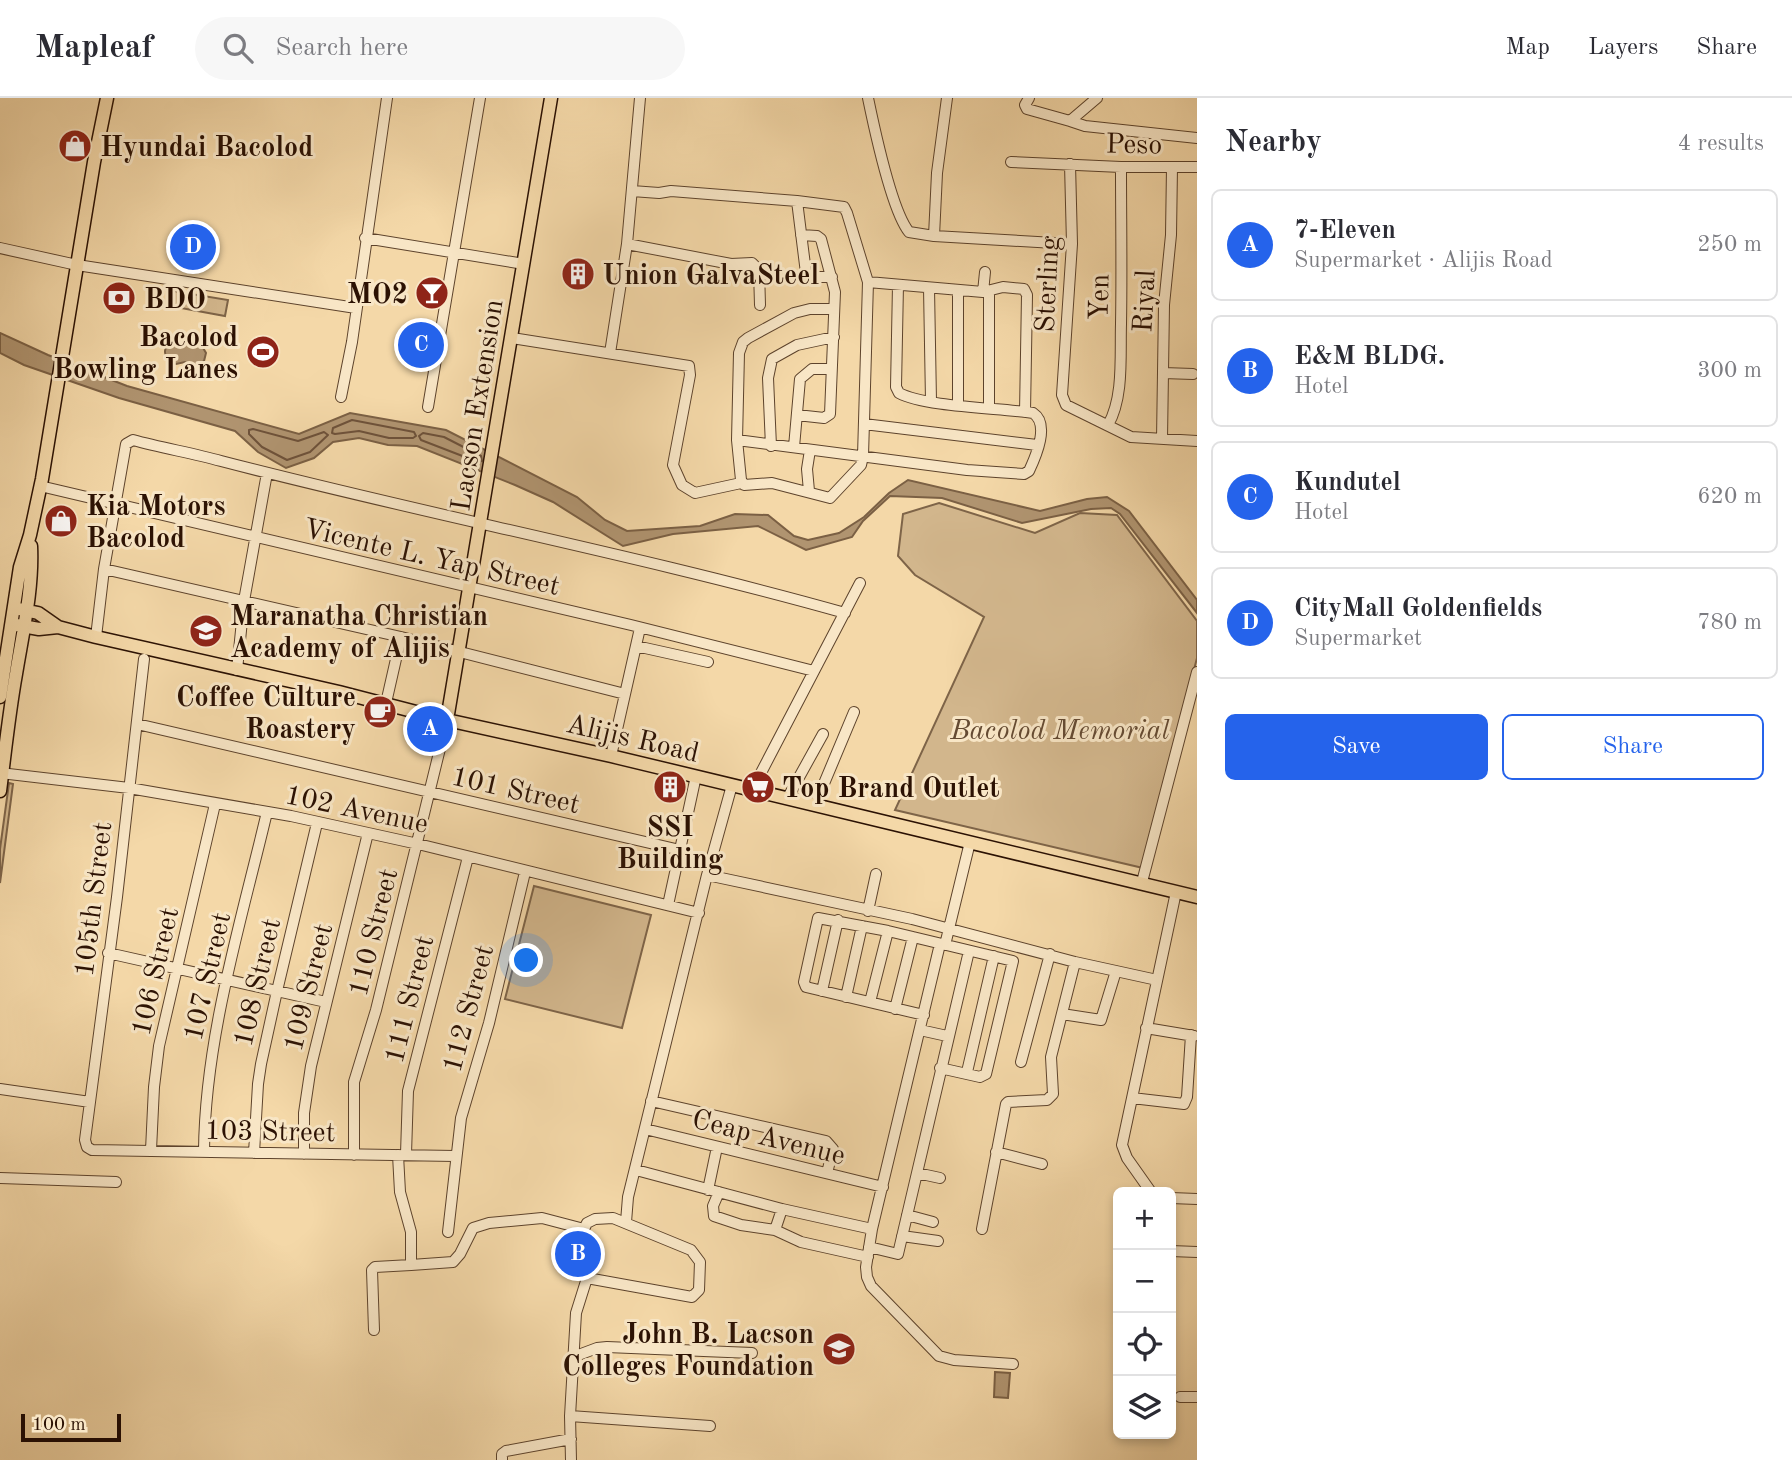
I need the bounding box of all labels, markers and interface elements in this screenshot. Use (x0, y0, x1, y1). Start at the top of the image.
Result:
search box (195, 17, 685, 80)
icon: search (219, 29, 257, 67)
text: Mapleaf (35, 32, 153, 65)
text: Search here (275, 35, 408, 61)
text: Map (1506, 36, 1550, 60)
text: Layers (1588, 36, 1658, 60)
text: Share (1696, 36, 1757, 60)
shop icon: Hyundai Bacolod (56, 127, 94, 165)
text: Nearby (1225, 128, 1322, 158)
street label: Peso (1105, 132, 1162, 160)
text: 4 results (1678, 132, 1764, 155)
place label: Hyundai Bacolod (100, 135, 313, 163)
text: 7-Eleven (1294, 218, 1396, 244)
pin: D (170, 221, 216, 273)
text: A (1241, 233, 1259, 256)
text: 250 m (1697, 233, 1762, 256)
street label: Sterling (1032, 235, 1066, 333)
text: Supermarket · Alijis Road (1294, 249, 1553, 272)
building icon: Union GalvaSteel (559, 255, 597, 293)
place label: Union GalvaSteel (602, 263, 819, 291)
street label: Riyal (1130, 269, 1162, 333)
bar icon: MO2 (413, 274, 451, 312)
street label: Yen (1087, 274, 1115, 320)
bank icon: BDO (100, 279, 138, 317)
place label: MO2 (347, 282, 408, 310)
place label: BDO (144, 287, 206, 315)
street label: Lacson Extension (448, 297, 510, 513)
pin: C (398, 319, 444, 371)
place label: Bacolod Bowling Lanes (53, 325, 238, 385)
sports icon: Bacolod Bowling Lanes (244, 333, 282, 371)
text: E&M BLDG. (1294, 344, 1445, 370)
text: B (1242, 359, 1258, 382)
text: 300 m (1697, 359, 1762, 382)
text: Hotel (1294, 375, 1348, 398)
text: Kundutel (1294, 470, 1401, 496)
text: C (1242, 485, 1258, 508)
text: 620 m (1697, 485, 1762, 508)
place label: Kia Motors Bacolod (86, 494, 225, 554)
text: Hotel (1294, 501, 1348, 524)
shop icon: Kia Motors Bacolod (42, 502, 80, 540)
street label: Vicente L. Yap Street (300, 516, 562, 602)
text: CityMall Goldenfields (1294, 596, 1542, 622)
place label: Maranatha Christian Academy of Alijis (230, 604, 488, 664)
text: D (1241, 611, 1259, 634)
text: 780 m (1697, 611, 1762, 634)
school or university icon: Maranatha Christian Academy of Alijis (187, 612, 225, 650)
text: Supermarket (1294, 627, 1422, 650)
place label: Coffee Culture Roastery (176, 685, 356, 745)
cafe icon: Coffee Culture Roastery (361, 693, 399, 731)
pin: A (407, 703, 453, 755)
street label: Alijis Road (563, 711, 701, 769)
button: Save (1225, 714, 1488, 780)
button: Share (1502, 714, 1764, 780)
park label: Bacolod Memorial (949, 718, 1170, 746)
street label: 101 Street (448, 764, 582, 820)
building icon: SSI Building (651, 768, 689, 806)
supermarket icon: Top Brand Outlet (739, 768, 777, 806)
place label: Top Brand Outlet (782, 776, 1000, 804)
street label: 102 Avenue (282, 782, 430, 840)
place label: SSI Building (617, 815, 724, 875)
street label: 105th Street (72, 820, 118, 978)
street label: 110 Street (346, 866, 404, 1000)
street label: 106 Street (129, 905, 185, 1039)
street label: 107 Street (181, 910, 237, 1044)
street label: 108 Street (231, 916, 287, 1050)
street label: 109 Street (281, 921, 339, 1055)
street label: 111 Street (382, 933, 440, 1067)
street label: 112 Street (439, 942, 500, 1076)
your location (509, 943, 543, 977)
street label: Ceap Avenue (689, 1106, 848, 1171)
street label: 103 Street (204, 1118, 336, 1148)
map controls (1113, 1187, 1176, 1439)
button: + (1113, 1187, 1176, 1250)
pin: B (555, 1228, 601, 1280)
button: − (1113, 1250, 1176, 1313)
button: locate (1113, 1313, 1176, 1376)
place label: John B. Lacson Colleges Foundation (562, 1322, 814, 1382)
school or university icon: John B. Lacson Colleges Foundation (820, 1330, 858, 1368)
button: layers (1113, 1376, 1176, 1439)
scale bar (21, 1411, 121, 1443)
text: 100 m (32, 1416, 85, 1435)

